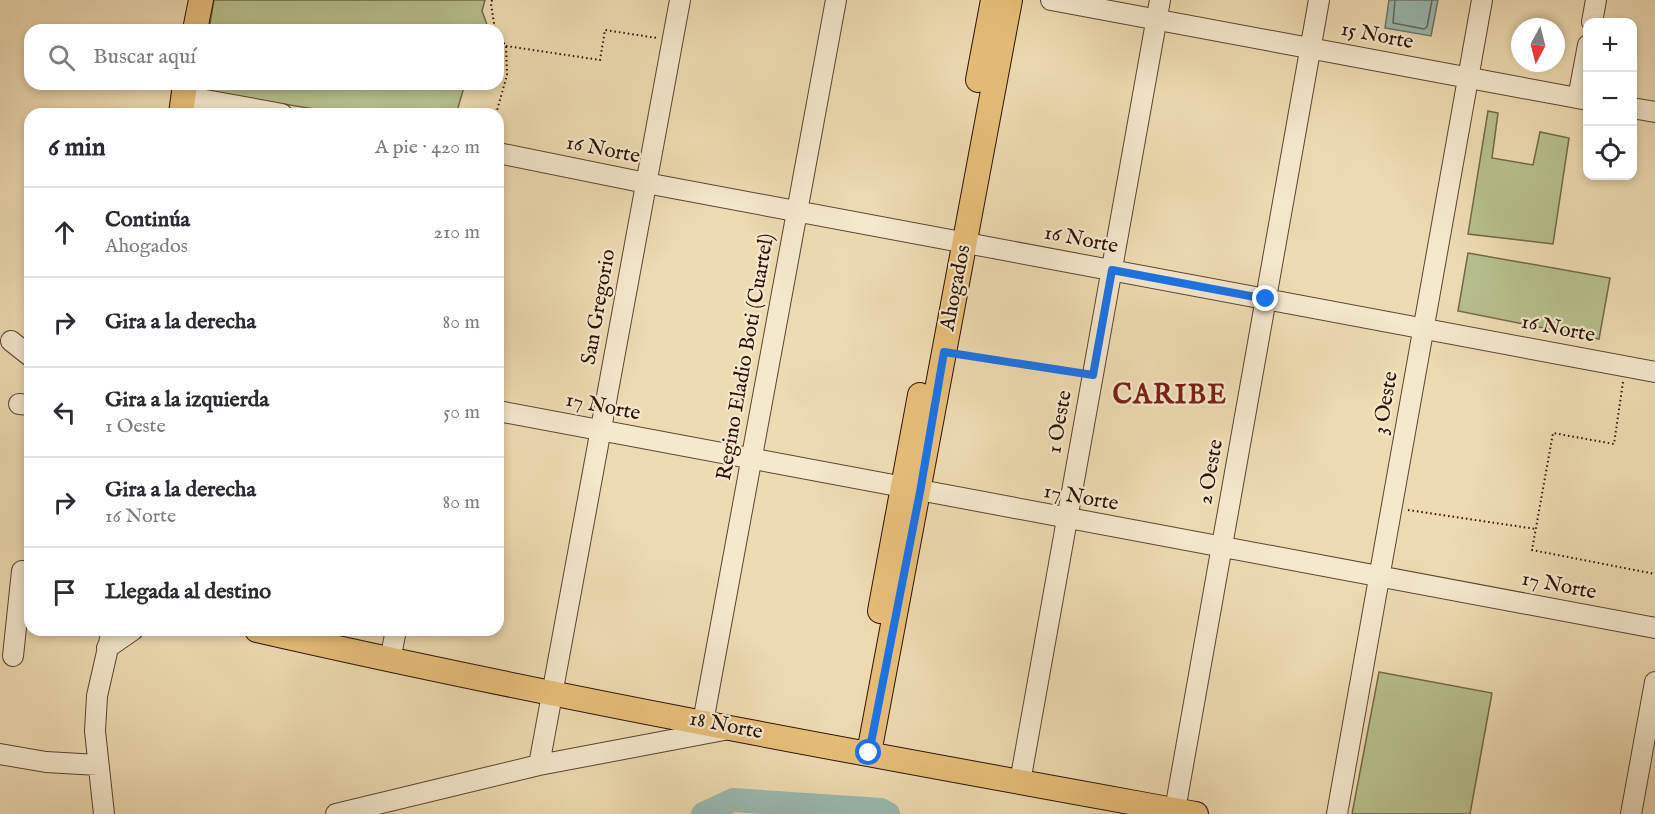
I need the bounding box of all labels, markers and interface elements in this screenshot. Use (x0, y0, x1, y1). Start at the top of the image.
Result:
street label: 15 Norte (1338, 16, 1416, 56)
north arrow (1511, 18, 1565, 72)
map controls (1583, 18, 1637, 180)
button: + (1583, 18, 1637, 72)
search box (24, 24, 504, 90)
icon: search (45, 41, 78, 74)
text: Buscar aquí (93, 43, 196, 71)
button: − (1583, 72, 1637, 126)
button: locate (1583, 126, 1637, 180)
street label: 16 Norte (564, 130, 643, 170)
text: 6 min (48, 131, 106, 164)
text: A pie · 420 m (375, 135, 480, 160)
text: Continúa (105, 206, 190, 234)
icon: ahead (48, 216, 81, 249)
text: 210 m (434, 220, 480, 245)
street label: 16 Norte (1042, 220, 1121, 260)
street label: Regino Eladio Boti (Cuartel) (711, 231, 781, 483)
text: Ahogados (105, 234, 188, 259)
street label: Ahogados (934, 243, 978, 334)
street label: San Gregorio (576, 247, 622, 367)
route end (1252, 285, 1278, 311)
icon: right (48, 306, 81, 339)
text: Gira a la derecha (105, 308, 256, 336)
street label: 16 Norte (1519, 309, 1598, 349)
text: 80 m (443, 310, 480, 335)
street label: 3 Oeste (1367, 369, 1405, 437)
district label: CARIBE (1112, 379, 1228, 413)
text: Gira a la izquierda (105, 386, 269, 414)
street label: 17 Norte (563, 387, 643, 428)
street label: 1 Oeste (1041, 388, 1079, 456)
icon: left (48, 396, 81, 429)
text: 50 m (443, 400, 480, 425)
text: 1 Oeste (105, 414, 166, 439)
street label: 2 Oeste (1192, 437, 1230, 507)
text: Gira a la derecha (105, 476, 256, 504)
street label: 17 Norte (1041, 478, 1121, 518)
icon: right (48, 486, 81, 519)
text: 80 m (443, 490, 480, 515)
text: 16 Norte (105, 504, 176, 529)
street label: 17 Norte (1519, 566, 1599, 607)
icon: arrive (48, 576, 81, 609)
text: Llegada al destino (105, 578, 271, 606)
street label: 18 Norte (687, 706, 765, 746)
route start (855, 739, 881, 765)

